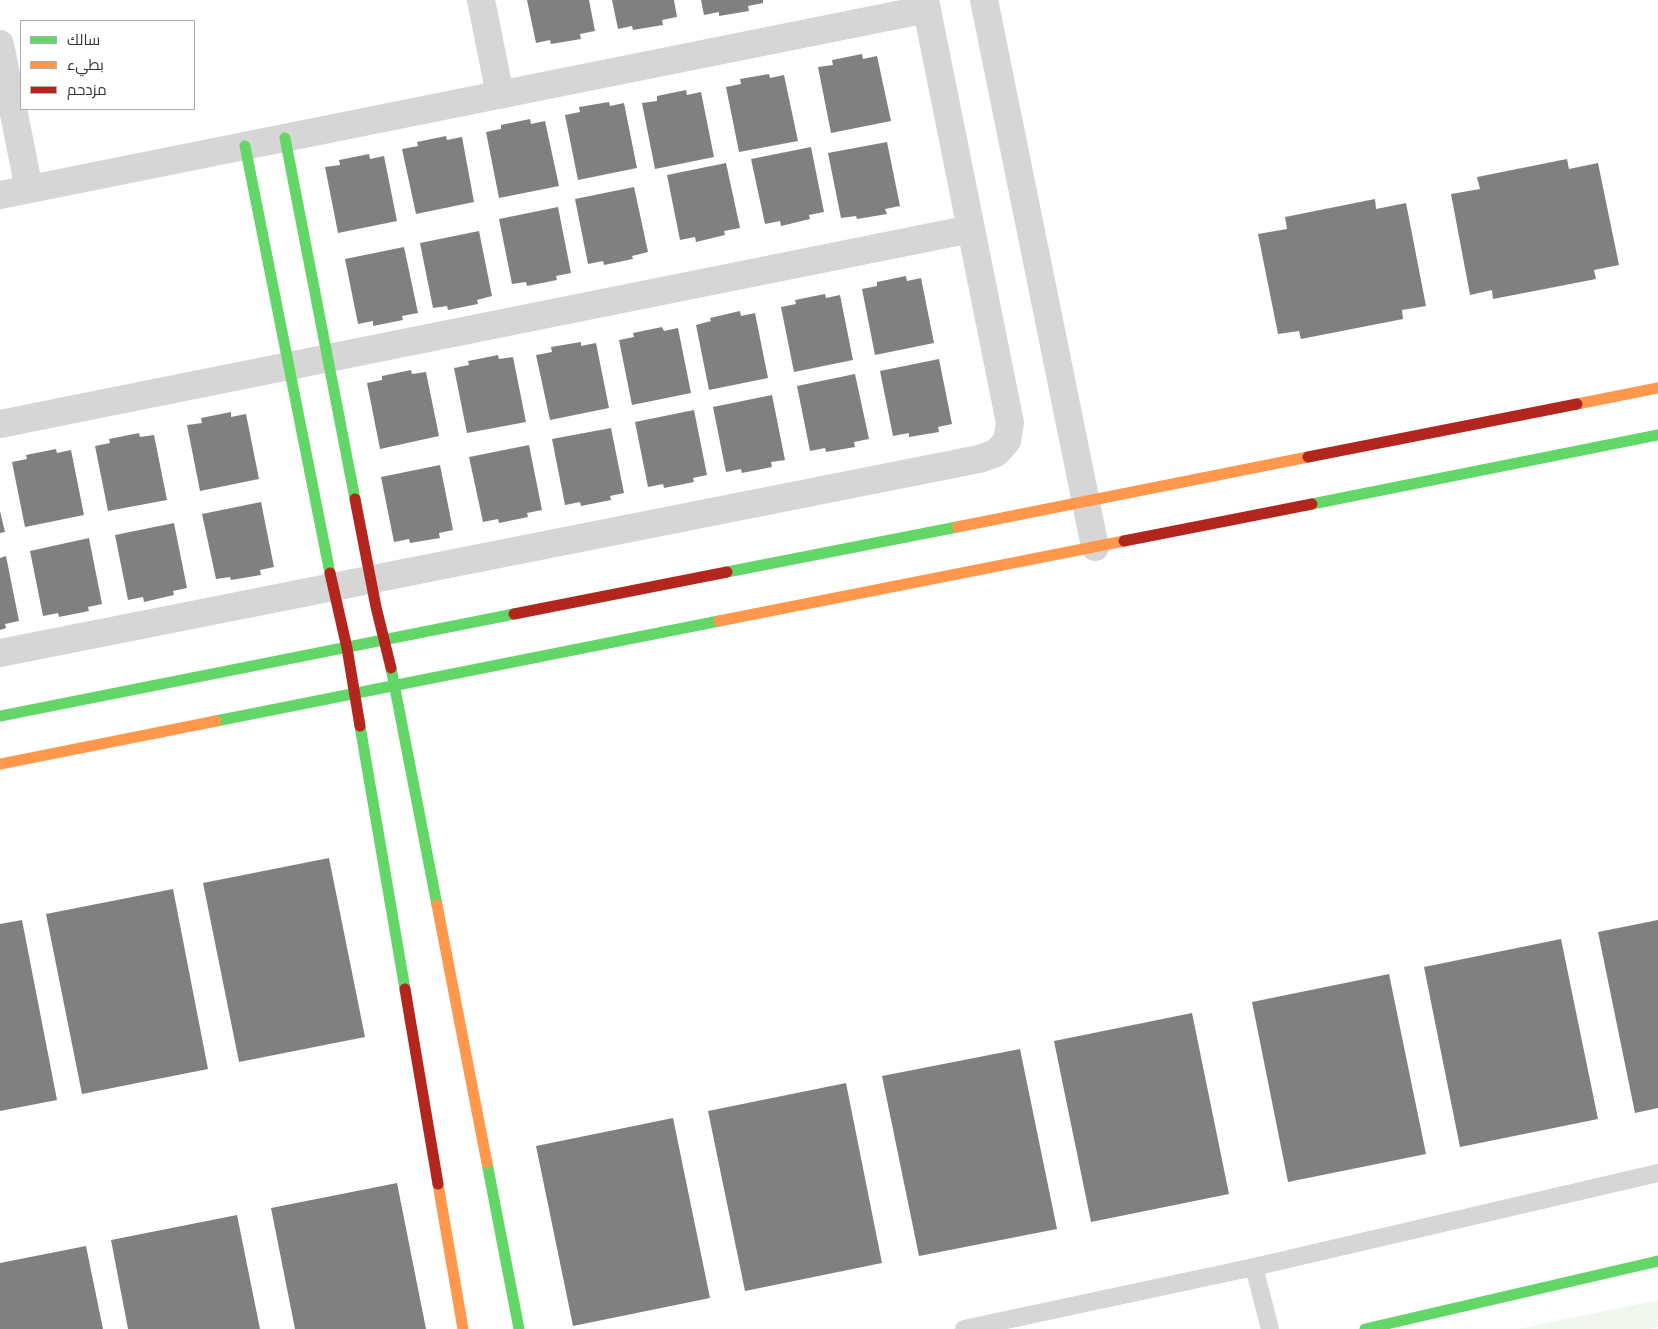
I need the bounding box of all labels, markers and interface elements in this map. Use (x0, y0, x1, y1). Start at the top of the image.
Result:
legend (20, 20, 195, 110)
text: سالك (67, 31, 100, 49)
text: بطيء (67, 56, 104, 74)
text: مزدحم (67, 81, 107, 99)

